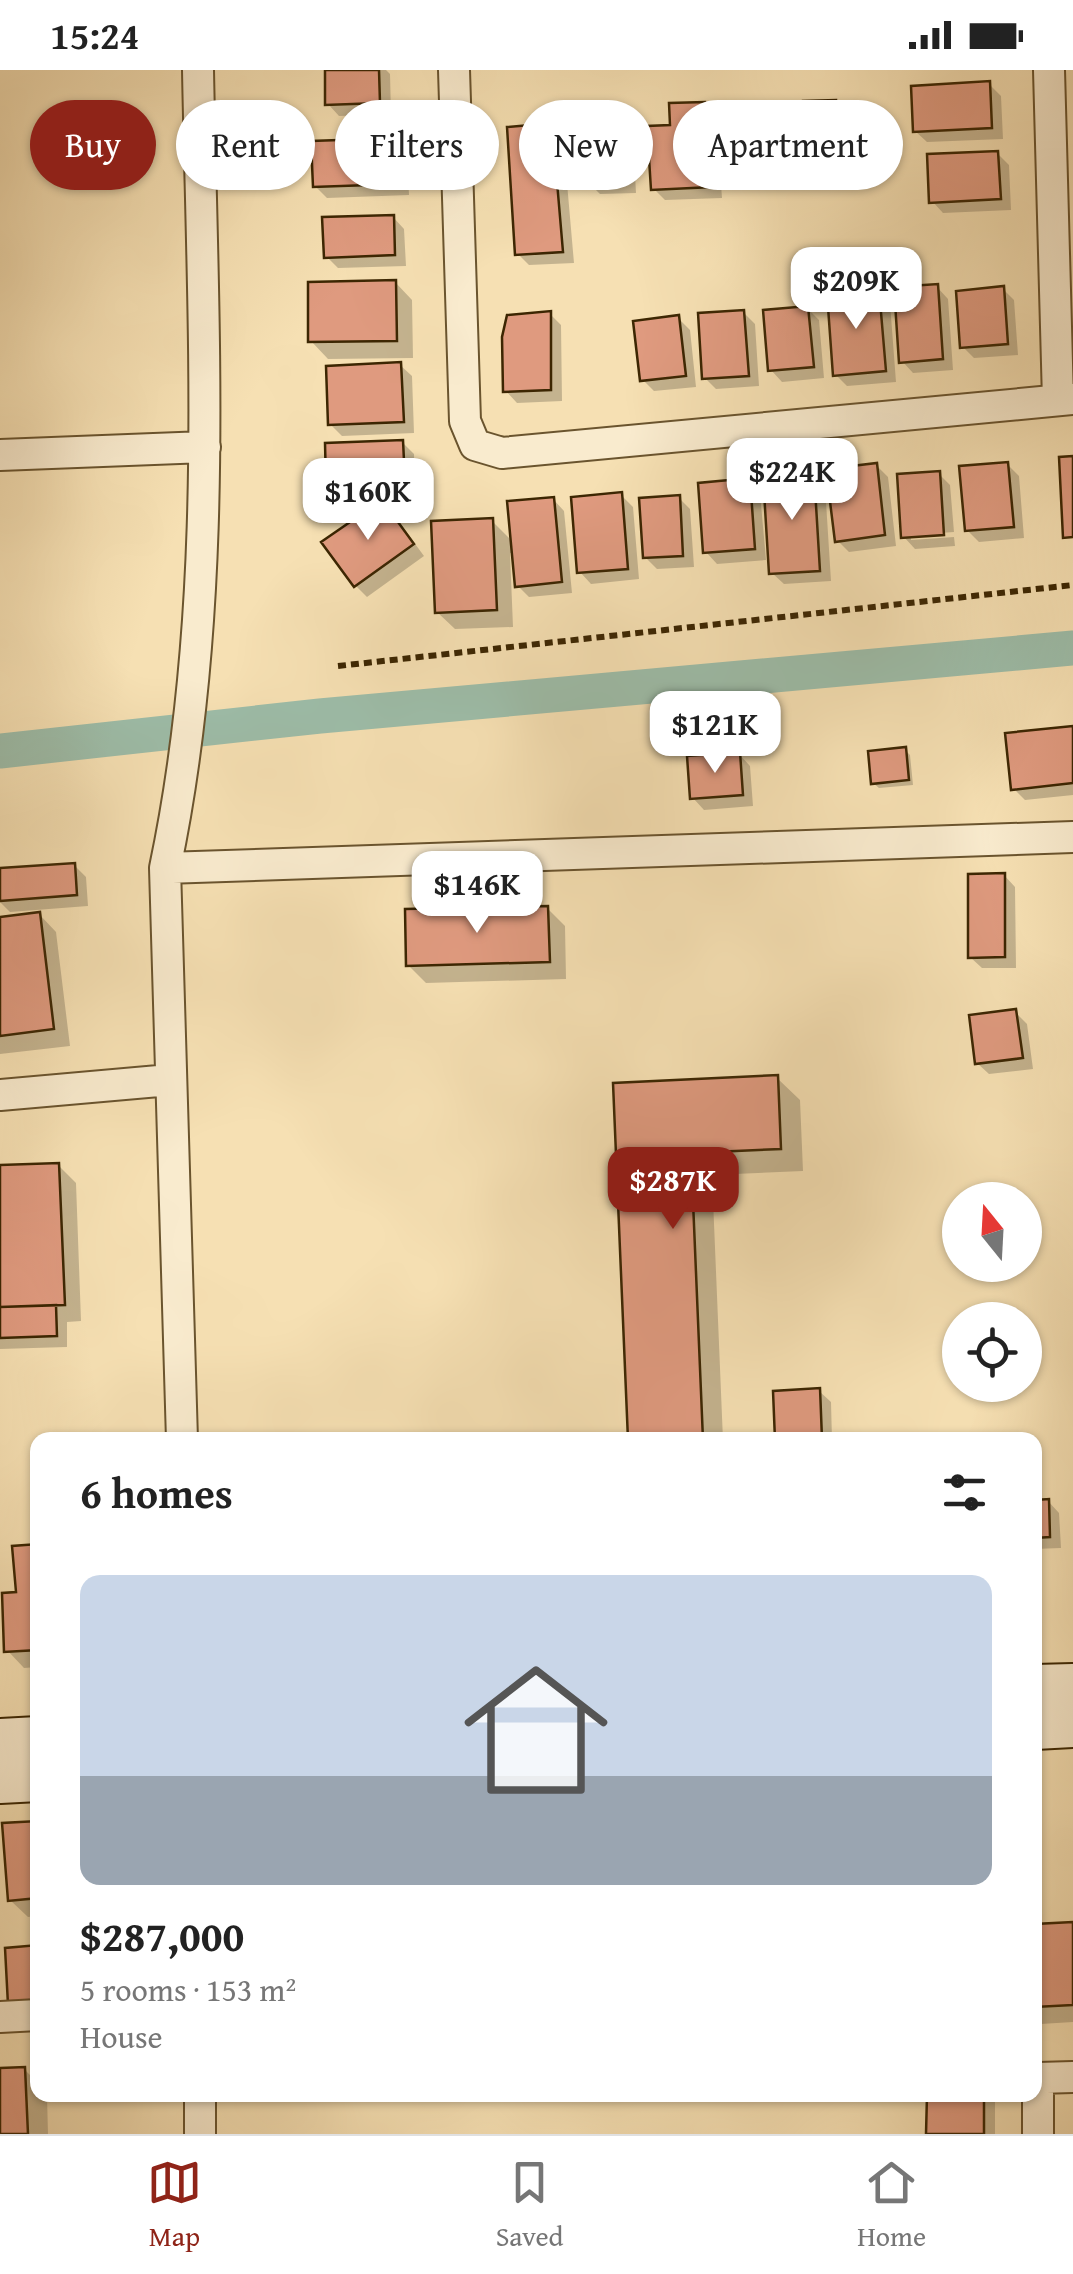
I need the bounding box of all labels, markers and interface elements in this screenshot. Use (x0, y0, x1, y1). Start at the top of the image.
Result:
text: 15:24 (50, 7, 140, 63)
chip: Buy (30, 100, 156, 190)
chip: Rent (176, 100, 315, 190)
chip: Filters (335, 100, 499, 190)
chip: New (519, 100, 653, 190)
chip: Apartment (673, 100, 903, 190)
pin: $209K (786, 247, 926, 332)
text: $209K (813, 256, 899, 303)
pin: $224K (722, 438, 862, 523)
text: $224K (749, 447, 835, 494)
pin: $160K (298, 458, 438, 543)
text: $160K (325, 467, 411, 514)
pin: $121K (645, 691, 785, 776)
text: $121K (672, 700, 758, 747)
pin: $146K (407, 851, 547, 936)
text: $146K (434, 860, 520, 907)
pin: $287K (603, 1147, 743, 1232)
text: $287K (630, 1156, 716, 1203)
north arrow (942, 1182, 1042, 1282)
map controls (942, 1182, 1042, 1402)
button: locate (942, 1302, 1042, 1402)
text: 6 homes (80, 1462, 233, 1523)
icon: filters (937, 1465, 992, 1520)
icon: home (446, 1640, 626, 1820)
text: $287,000 (80, 1905, 244, 1966)
text: 5 rooms · 153 m² (80, 1966, 296, 2013)
text: House (80, 2013, 163, 2060)
tab: Map (147, 2155, 202, 2256)
tab: Saved (496, 2155, 563, 2256)
tab: Home (857, 2155, 926, 2256)

